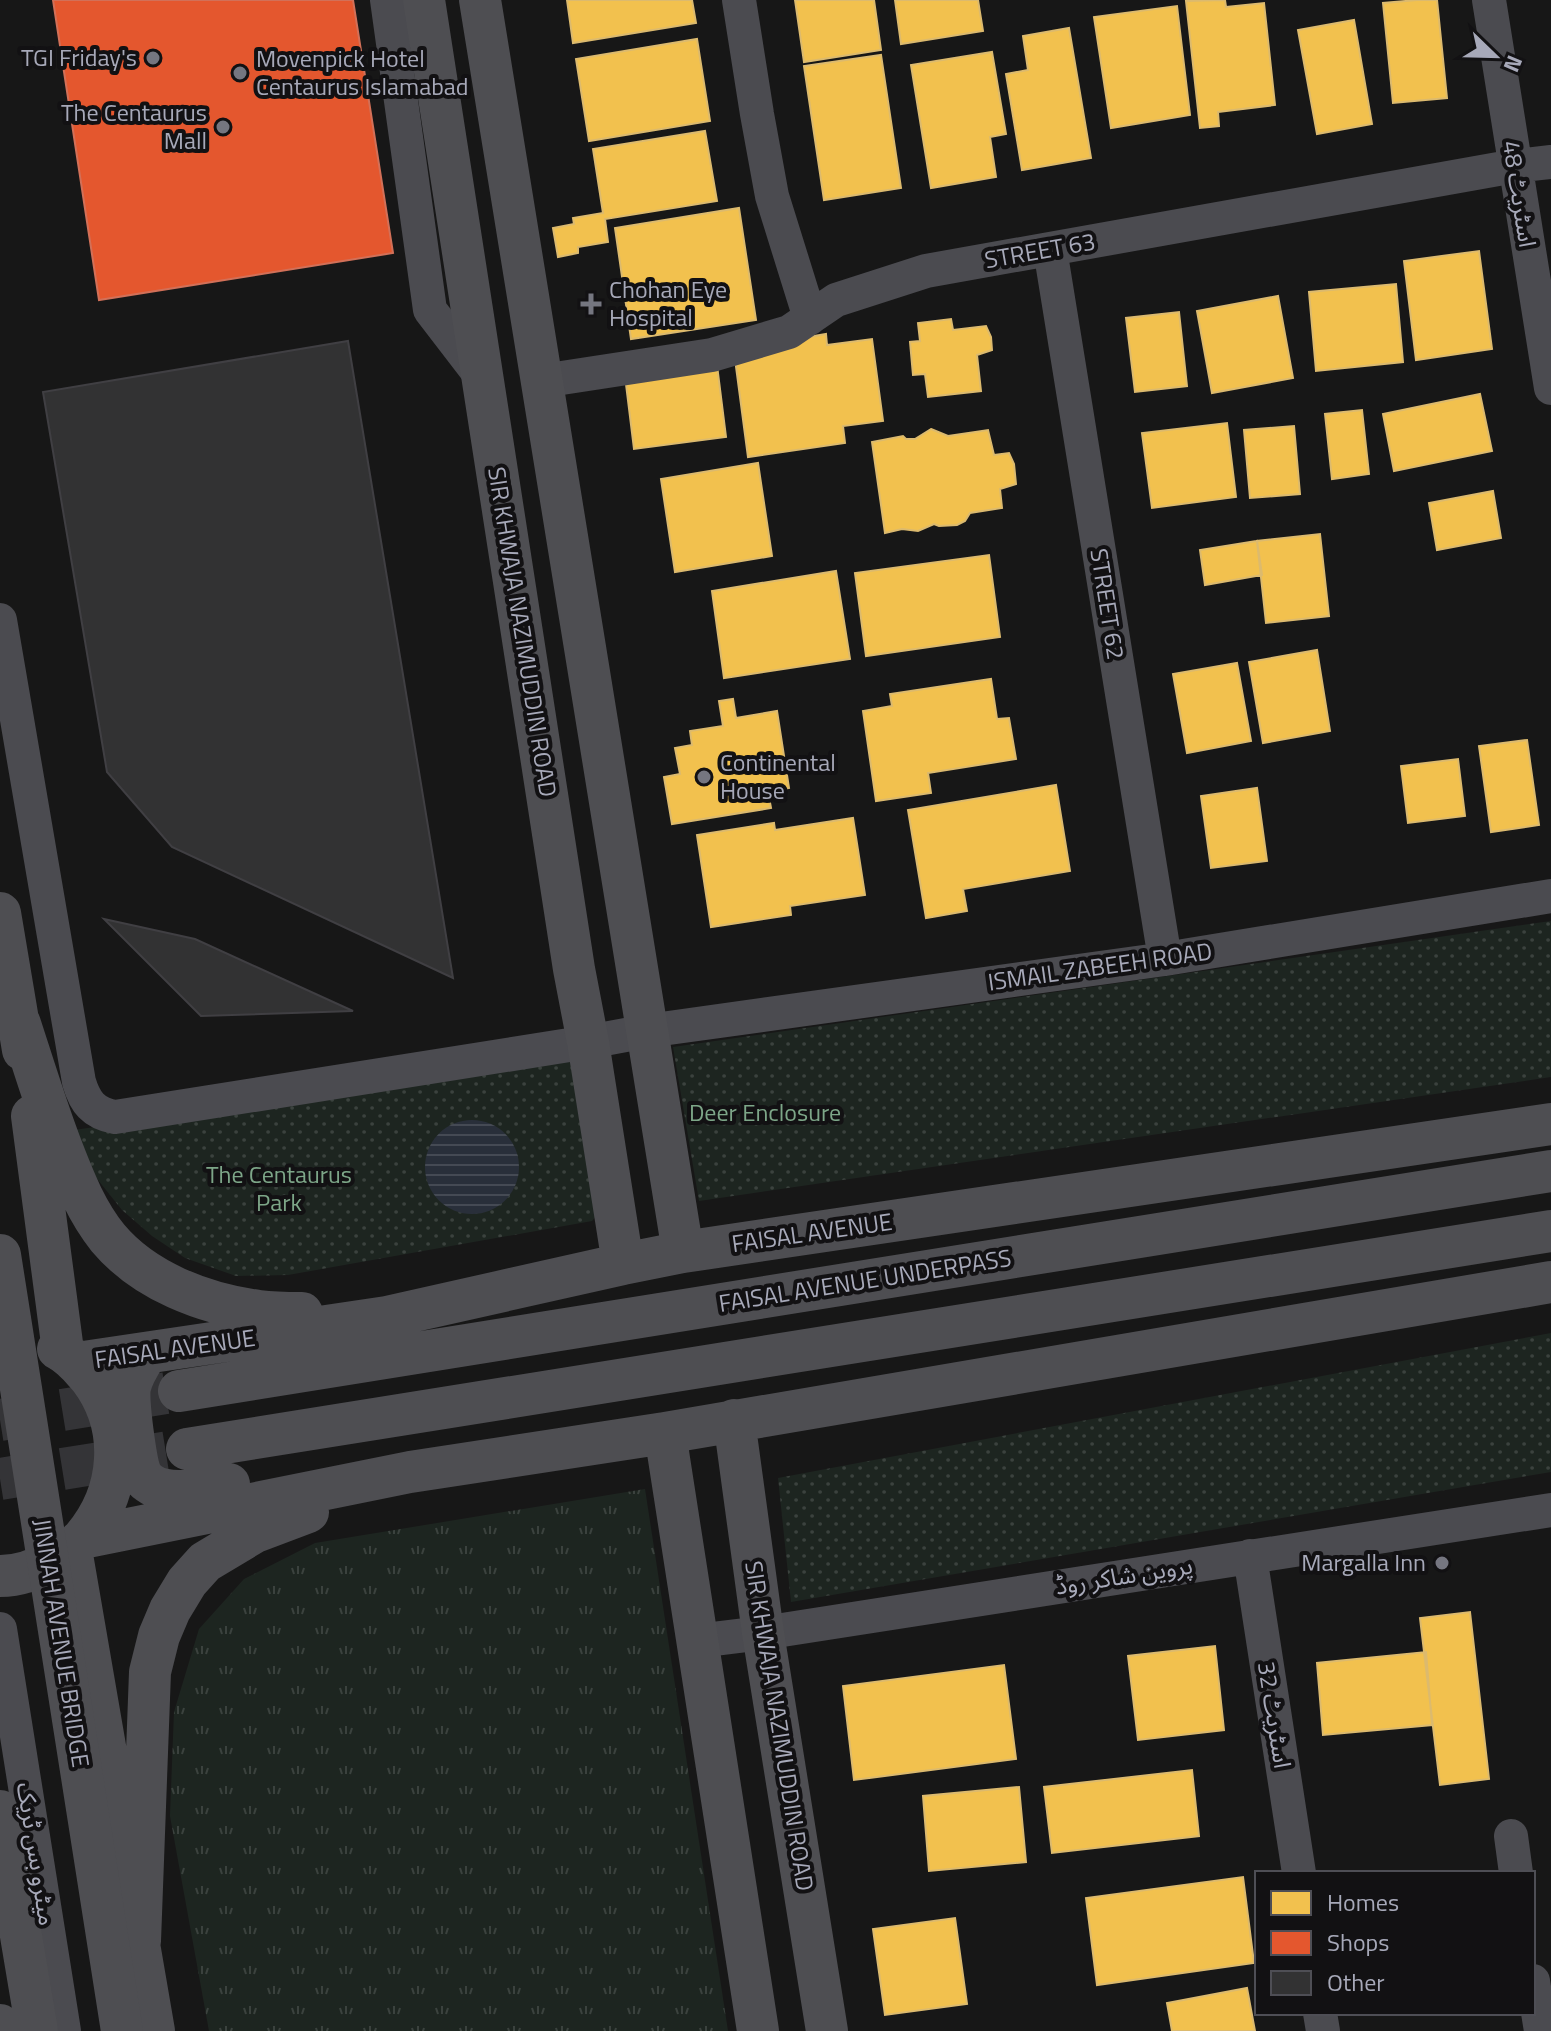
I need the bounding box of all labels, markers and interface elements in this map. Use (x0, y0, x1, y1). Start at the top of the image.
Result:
north arrow (1455, 16, 1535, 96)
place label: TGI Friday's (21, 39, 137, 75)
place label: Movenpick Hotel Centaurus Islamabad (256, 40, 469, 104)
marker: TGI Friday's (144, 49, 162, 67)
text: N (1495, 50, 1532, 77)
marker: Movenpick Hotel Centaurus Islamabad (231, 64, 249, 82)
place label: The Centaurus Mall (61, 94, 207, 158)
marker: The Centaurus Mall (214, 118, 232, 136)
street label: اسٹریٹ 48 (1494, 138, 1546, 250)
street label: STREET 63 (982, 223, 1098, 277)
place label: Chohan Eye Hospital (609, 271, 727, 335)
marker: Chohan Eye Hospital (580, 293, 602, 315)
street label: SIR KHWAJA NAZIMUDDIN ROAD (479, 464, 567, 799)
street label: STREET 62 (1081, 546, 1135, 662)
place label: Continental House (720, 744, 836, 808)
marker: Continental House (695, 768, 713, 786)
street label: ISMAIL ZABEEH ROAD (985, 932, 1214, 1000)
park label: Deer Enclosure (689, 1094, 841, 1130)
park label: The Centaurus Park (206, 1156, 352, 1220)
street label: FAISAL AVENUE (729, 1203, 894, 1261)
street label: FAISAL AVENUE UNDERPASS (716, 1239, 1014, 1321)
street label: FAISAL AVENUE (92, 1319, 257, 1377)
street label: JINNAH AVENUE BRIDGE (25, 1516, 99, 1770)
place label: Margalla Inn (1301, 1544, 1426, 1580)
street label: پروین شاکر روڈ (1052, 1546, 1195, 1604)
marker: Margalla Inn (1433, 1554, 1451, 1572)
street label: SIR KHWAJA NAZIMUDDIN ROAD (736, 1558, 824, 1893)
street label: اسٹریٹ 32 (1249, 1659, 1301, 1771)
street label: میٹرو بس ٹریک (8, 1780, 66, 1928)
legend (1255, 1871, 1535, 2015)
text: Homes (1327, 1884, 1399, 1920)
text: Shops (1327, 1924, 1389, 1960)
text: Other (1327, 1964, 1385, 2000)

